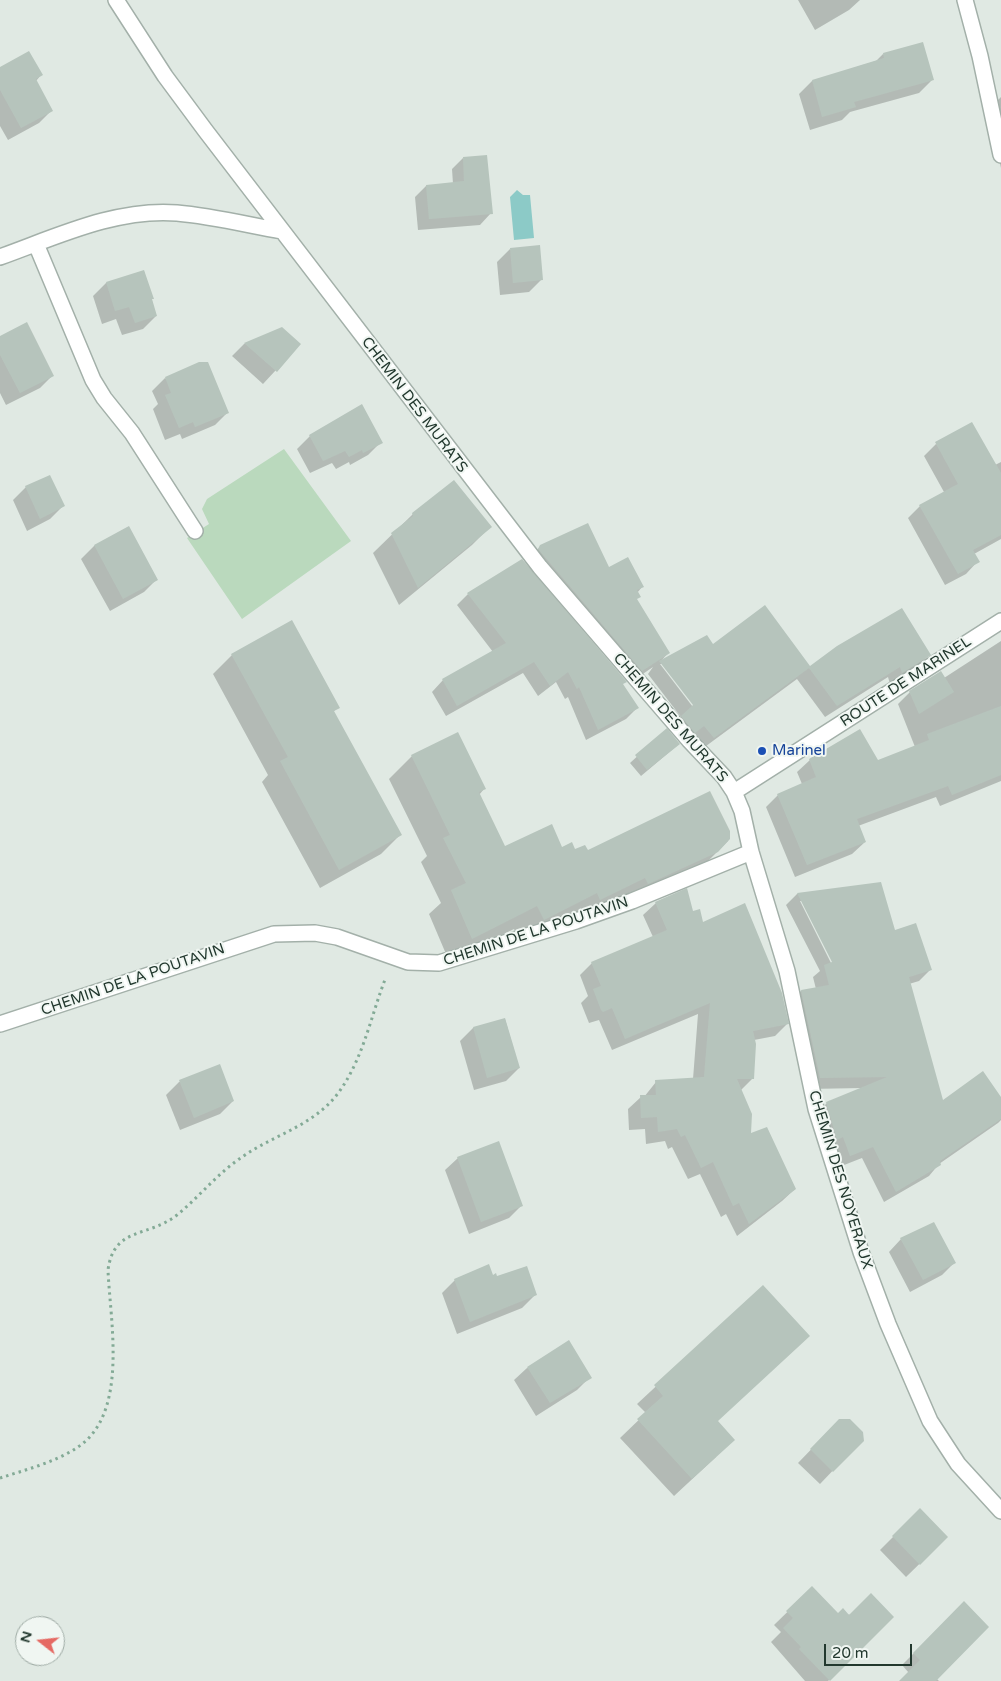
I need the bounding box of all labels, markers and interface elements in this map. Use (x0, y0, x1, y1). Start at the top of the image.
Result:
street label: CHEMIN DES MURATS (357, 334, 471, 476)
street label: ROUTE DE MARINEL (837, 633, 975, 731)
street label: CHEMIN DES MURATS (609, 650, 731, 786)
place label: Marinel (772, 742, 826, 760)
marker: Marinel (756, 745, 768, 757)
street label: CHEMIN DE LA POUTAVIN (441, 894, 631, 970)
street label: CHEMIN DE LA POUTAVIN (39, 940, 227, 1020)
street label: CHEMIN DES NOYERAUX (804, 1088, 876, 1272)
north arrow (15, 1616, 65, 1666)
text: N (16, 1629, 36, 1645)
scale bar (826, 1634, 914, 1666)
text: 20 m (832, 1644, 869, 1662)

